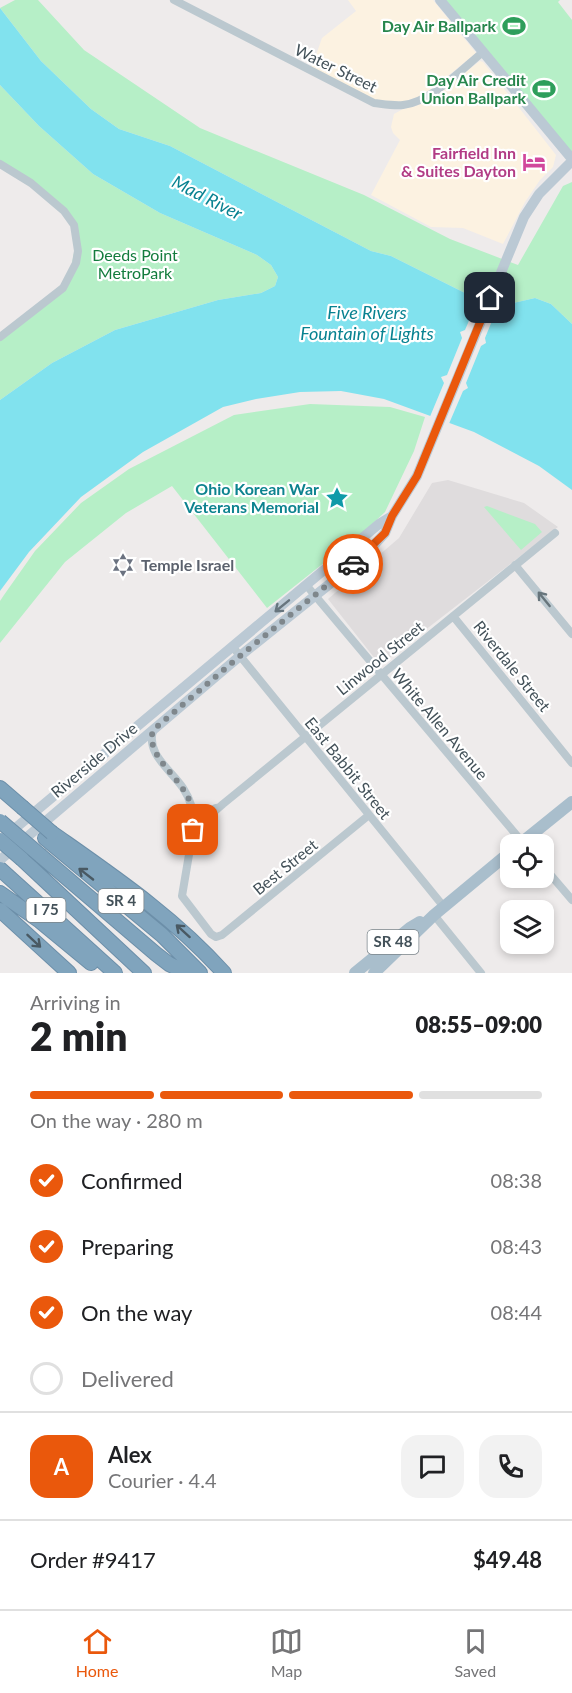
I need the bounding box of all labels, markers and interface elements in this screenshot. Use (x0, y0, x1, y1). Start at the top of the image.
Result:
sports icon: Day Air Ballpark (501, 13, 527, 39)
place label: Day Air Ballpark (382, 16, 496, 35)
street label: Water Street (292, 39, 381, 96)
place label: Day Air Credit Union Ballpark (421, 70, 526, 107)
sports icon: Day Air Credit Union Ballpark (531, 76, 557, 102)
place label: Fairfield Inn & Suites Dayton (401, 143, 516, 180)
hotel icon: Fairfield Inn & Suites Dayton (521, 149, 547, 175)
water label: Mad River (169, 170, 247, 225)
park label: Deeds Point MetroPark (92, 245, 178, 282)
pin (464, 272, 515, 323)
icon: home (473, 281, 506, 314)
water label: Five Rivers Fountain of Lights (300, 301, 434, 344)
place label: Ohio Korean War Veterans Memorial (183, 479, 319, 516)
place icon: Ohio Korean War Veterans Memorial (324, 485, 350, 511)
courier (323, 534, 383, 594)
icon: car (337, 548, 370, 581)
synagogue icon: Temple Israel (110, 552, 136, 578)
place label: Temple Israel (141, 555, 234, 574)
one-way arrow (537, 592, 551, 607)
one-way arrow (274, 599, 290, 612)
street label: Linwood Street (332, 616, 427, 699)
street label: Riverdale Street (470, 617, 555, 715)
street label: White Allen Avenue (388, 664, 492, 783)
street label: East Babbit Street (301, 713, 396, 823)
street label: Riverside Drive (47, 718, 141, 801)
pin (167, 804, 218, 855)
icon: bag (176, 813, 209, 846)
map controls (500, 834, 554, 954)
button: locate (500, 834, 554, 888)
street label: Best Street (249, 835, 321, 898)
one-way arrow (79, 868, 95, 881)
road number: SR 4 (98, 889, 144, 913)
road number: I 75 (26, 898, 66, 922)
button: layers (500, 900, 554, 954)
one-way arrow (176, 924, 191, 939)
road number: SR 48 (368, 930, 418, 954)
one-way arrow (27, 934, 42, 948)
text: Arriving in (30, 990, 121, 1014)
text: 08:55–09:00 (416, 1011, 542, 1038)
text: 2 min (30, 1013, 127, 1059)
text: On the way · 280 m (30, 1108, 203, 1132)
icon: check (30, 1164, 63, 1197)
text: Confirmed (81, 1167, 183, 1194)
text: 08:38 (491, 1168, 542, 1192)
icon: check (30, 1230, 63, 1263)
text: Preparing (81, 1233, 173, 1260)
text: 08:43 (491, 1234, 542, 1258)
icon: check (30, 1296, 63, 1329)
text: On the way (81, 1299, 192, 1326)
text: 08:44 (491, 1300, 542, 1324)
text: Delivered (81, 1365, 174, 1392)
button: chat (401, 1435, 464, 1498)
button: phone (479, 1435, 542, 1498)
text: Alex (108, 1441, 152, 1468)
text: A (54, 1453, 69, 1480)
text: Courier · 4.4 (108, 1468, 217, 1492)
text: Order #9417 (30, 1546, 156, 1573)
text: $49.48 (473, 1546, 542, 1573)
tab: Home (76, 1625, 118, 1680)
tab: Map (270, 1625, 303, 1680)
tab: Saved (454, 1625, 496, 1680)

